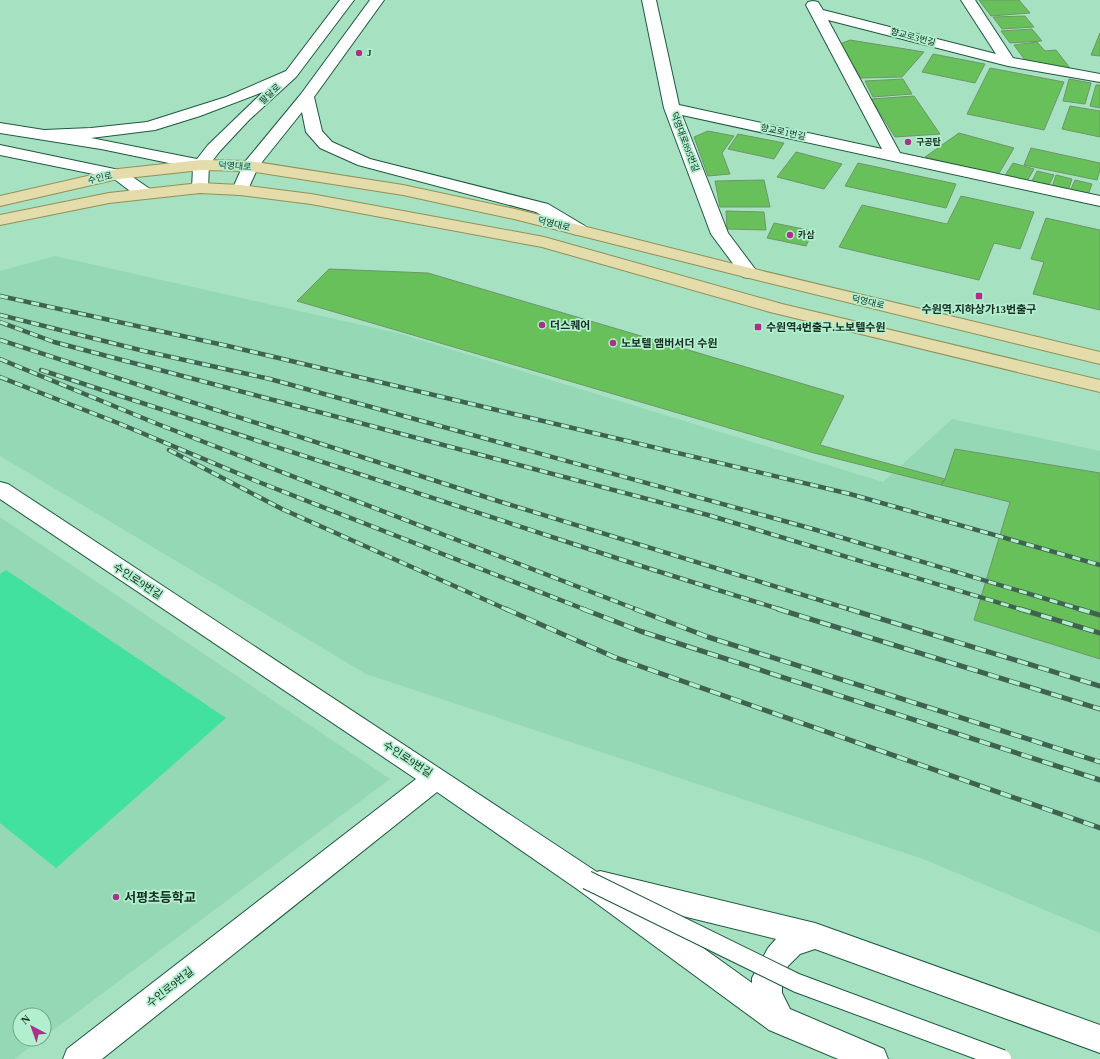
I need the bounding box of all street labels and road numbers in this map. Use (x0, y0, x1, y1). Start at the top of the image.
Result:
street label: 향교로3번길 (890, 26, 936, 48)
street label: 팔달로 (258, 82, 282, 106)
street label: 덕영대로895번길 (669, 111, 701, 173)
street label: 향교로1번길 (760, 122, 806, 142)
street label: 덕영대로 (218, 160, 252, 172)
street label: 수인로 (87, 170, 113, 186)
street label: 덕영대로 (537, 215, 571, 233)
street label: 덕영대로 (851, 293, 885, 311)
street label: 수인로9번길 (111, 561, 165, 601)
street label: 수인로9번길 (381, 739, 435, 779)
street label: 수인로9번길 (144, 965, 196, 1009)

